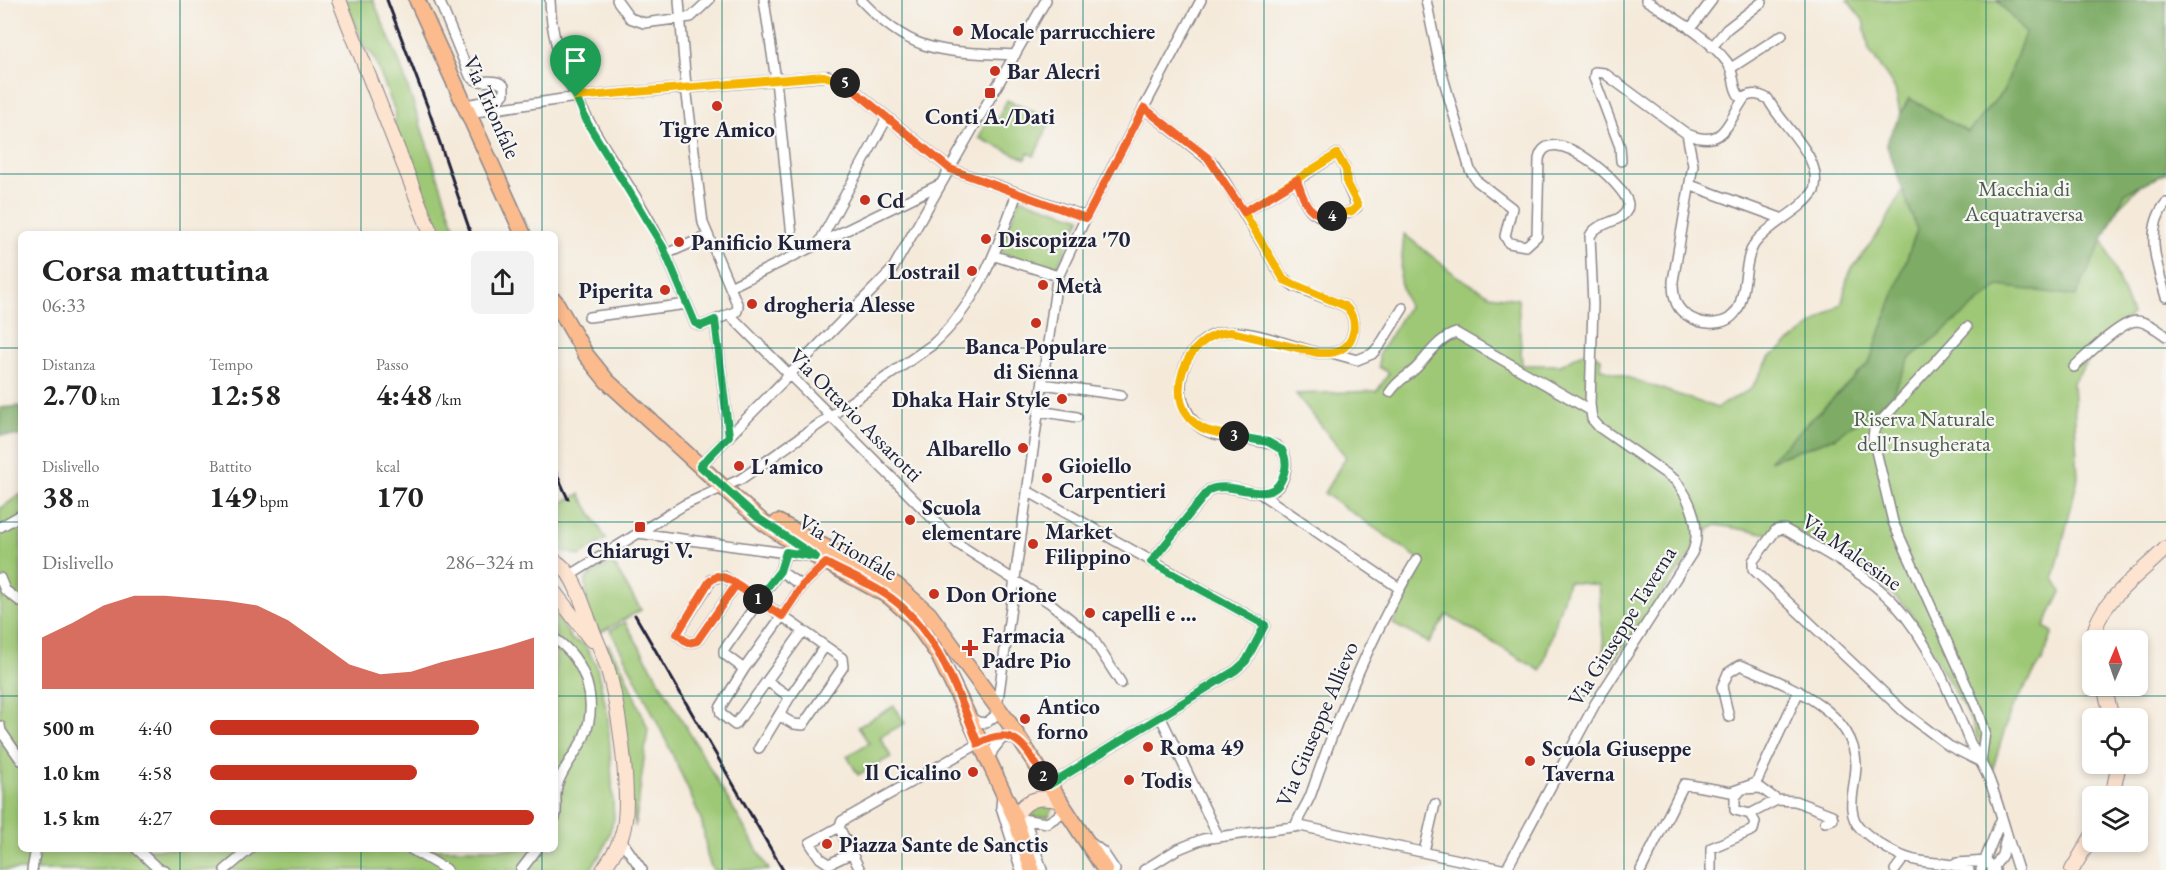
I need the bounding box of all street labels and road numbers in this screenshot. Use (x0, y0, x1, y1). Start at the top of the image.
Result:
street label: Via Trionfale (456, 51, 528, 163)
street label: Via Ottavio Assarotti (783, 342, 929, 488)
street label: Via Trionfale (793, 507, 903, 587)
street label: Via Malcesine (1796, 507, 1908, 597)
street label: Via Giuseppe Taverna (1561, 540, 1683, 712)
street label: Via Giuseppe Allievo (1269, 637, 1365, 811)

